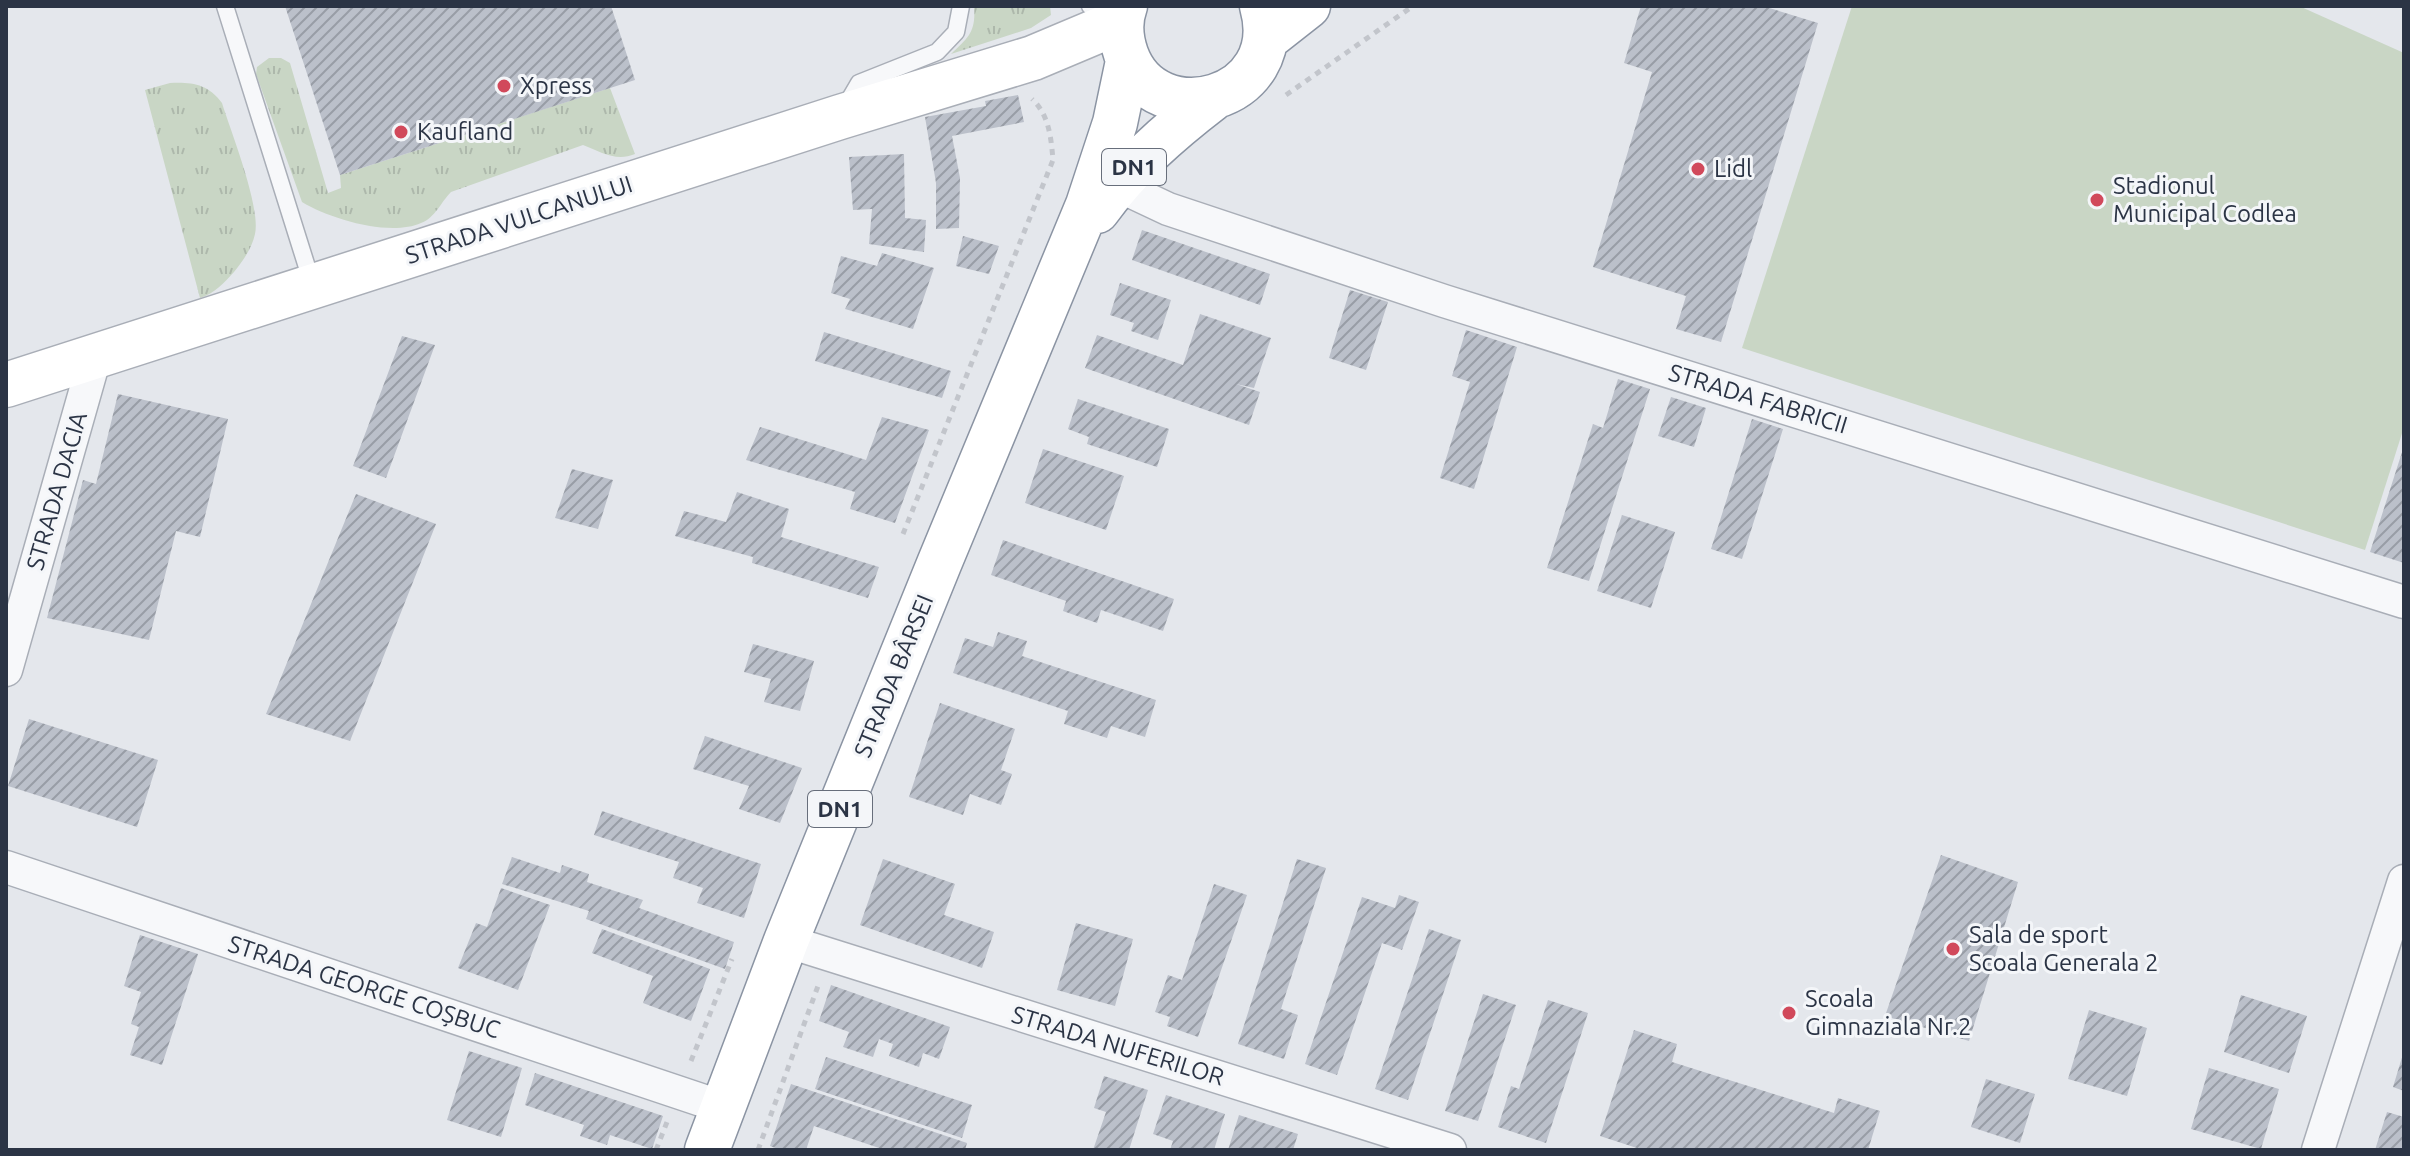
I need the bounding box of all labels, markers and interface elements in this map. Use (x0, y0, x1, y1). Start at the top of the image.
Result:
place label: Xpress (520, 72, 592, 99)
marker: Xpress (495, 77, 513, 95)
place label: Kaufland (417, 118, 513, 145)
marker: Kaufland (392, 123, 410, 141)
road number: DN1 (1102, 149, 1166, 185)
place label: Lidl (1714, 155, 1752, 182)
marker: Lidl (1689, 160, 1707, 178)
street label: STRADA VULCANULUI (402, 170, 636, 269)
place label: Stadionul Municipal Codlea (2113, 172, 2297, 227)
marker: Stadionul Municipal Codlea (2088, 191, 2106, 209)
street label: STRADA FABRICII (1665, 358, 1851, 439)
street label: STRADA DACIA (21, 408, 92, 573)
street label: STRADA BÂRSEI (848, 590, 938, 761)
road number: DN1 (808, 791, 872, 827)
place label: Sala de sport Scoala Generala 2 (1969, 921, 2158, 976)
street label: STRADA GEORGE COȘBUC (225, 930, 504, 1043)
marker: Sala de sport Scoala Generala 2 (1944, 940, 1962, 958)
place label: Scoala Gimnaziala Nr.2 (1805, 985, 1971, 1040)
street label: STRADA NUFERILOR (1009, 1000, 1228, 1091)
marker: Scoala Gimnaziala Nr.2 (1780, 1004, 1798, 1022)

